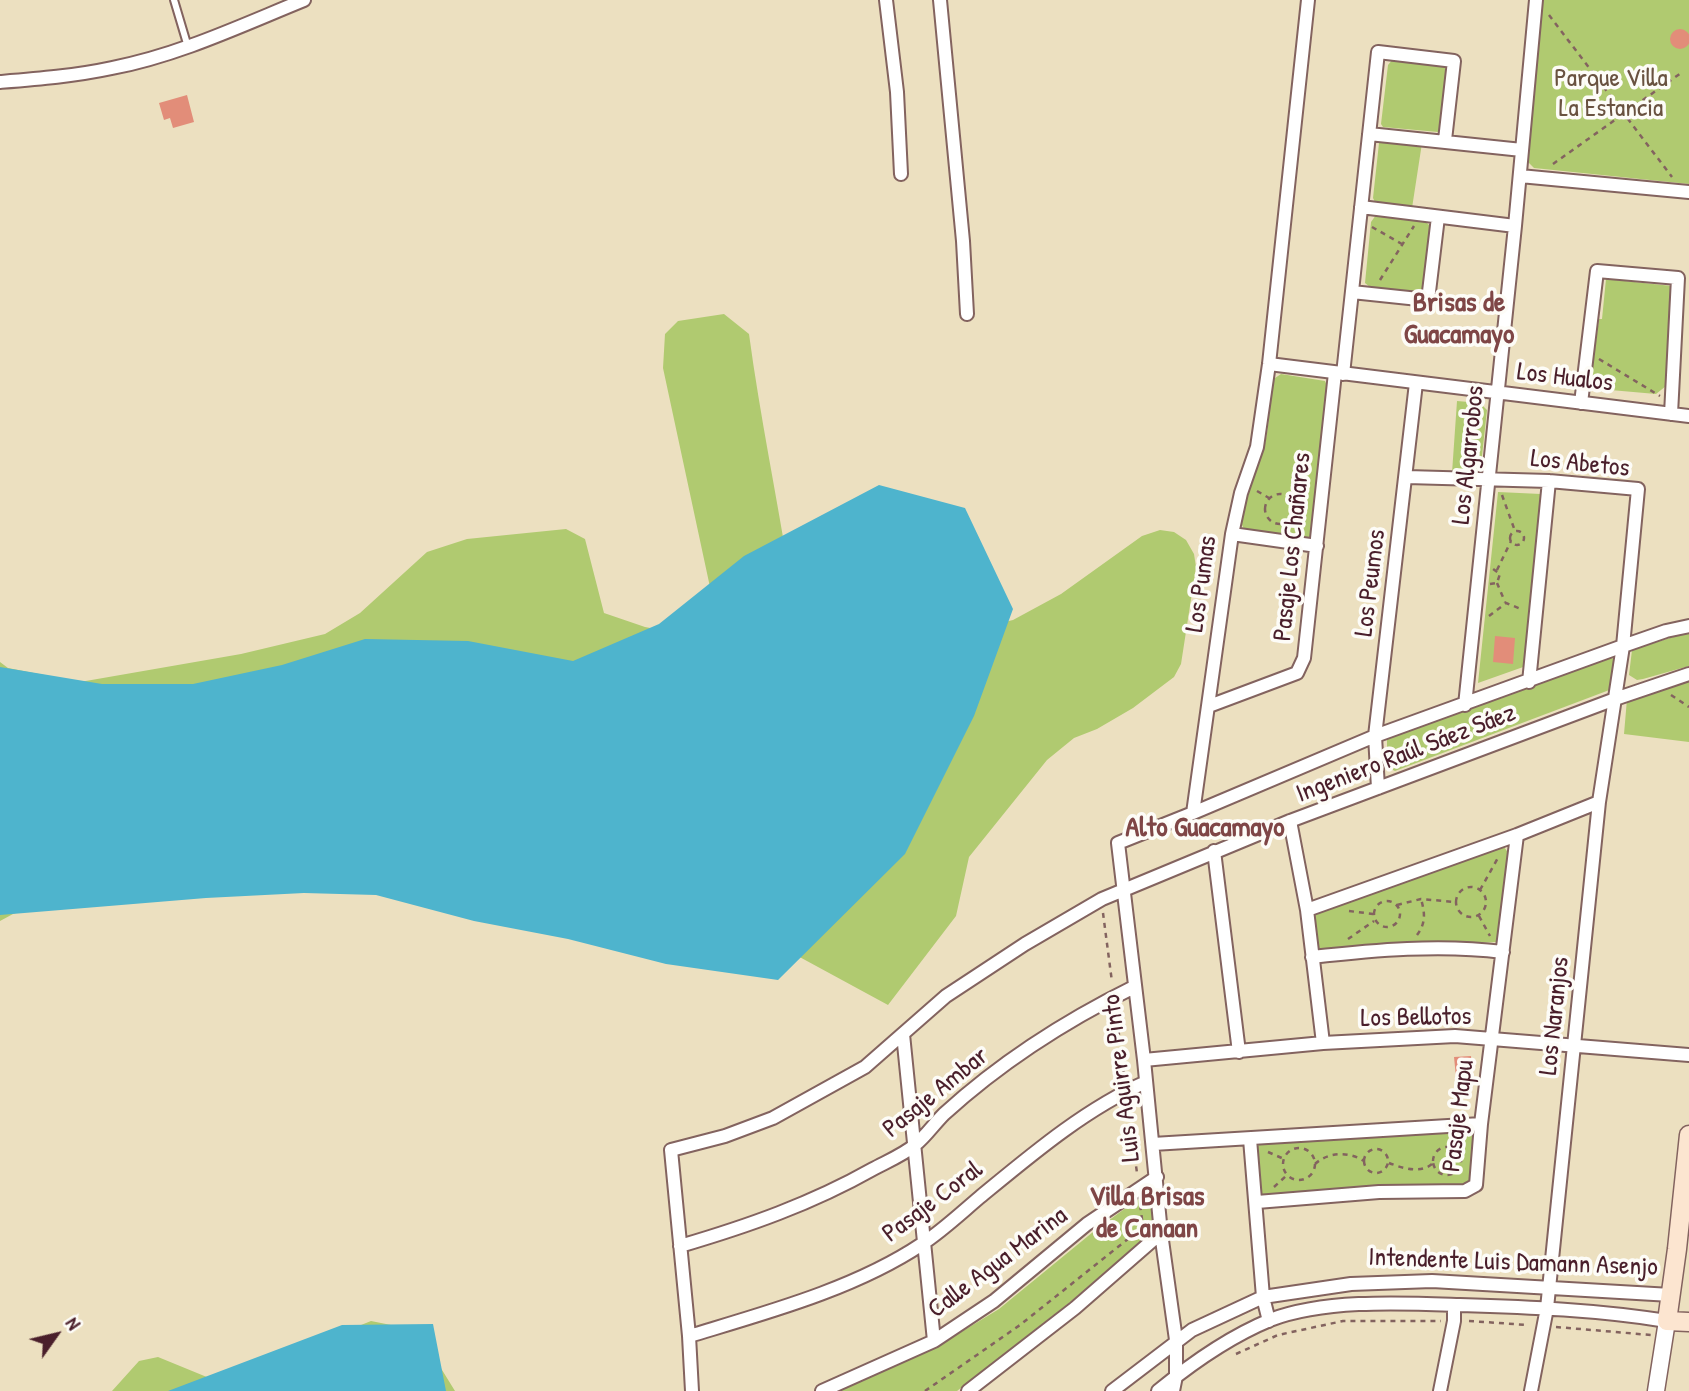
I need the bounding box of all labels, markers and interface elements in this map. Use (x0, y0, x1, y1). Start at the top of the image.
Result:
park label: Parque Villa La Estancia (1554, 63, 1668, 124)
district label: Brisas de Guacamayo (1404, 287, 1514, 353)
street label: Los Hualos (1515, 357, 1615, 399)
street label: Los Algarrobos (1446, 384, 1492, 526)
street label: Los Abetos (1529, 443, 1631, 485)
street label: Pasaje Los Chañares (1268, 451, 1318, 643)
street label: Los Peumos (1349, 528, 1393, 638)
street label: Los Pumas (1180, 534, 1224, 634)
street label: Ingeniero Raúl Sáez Sáez (1292, 698, 1520, 810)
district label: Alto Guacamayo (1125, 812, 1285, 846)
street label: Los Naranjos (1533, 955, 1577, 1077)
street label: Luis Aguirre Pinto (1096, 993, 1148, 1163)
street label: Los Bellotos (1360, 1001, 1472, 1035)
street label: Pasaje Ambar (877, 1041, 995, 1145)
street label: Pasaje Mapu (1437, 1058, 1481, 1174)
street label: Pasaje Coral (877, 1154, 989, 1250)
district label: Villa Brisas de Canaan (1089, 1181, 1205, 1247)
street label: Calle Agua Marina (922, 1201, 1074, 1325)
street label: Intendente Luis Damann Asenjo (1368, 1242, 1658, 1284)
north arrow (21, 1300, 91, 1370)
text: N (60, 1312, 87, 1335)

